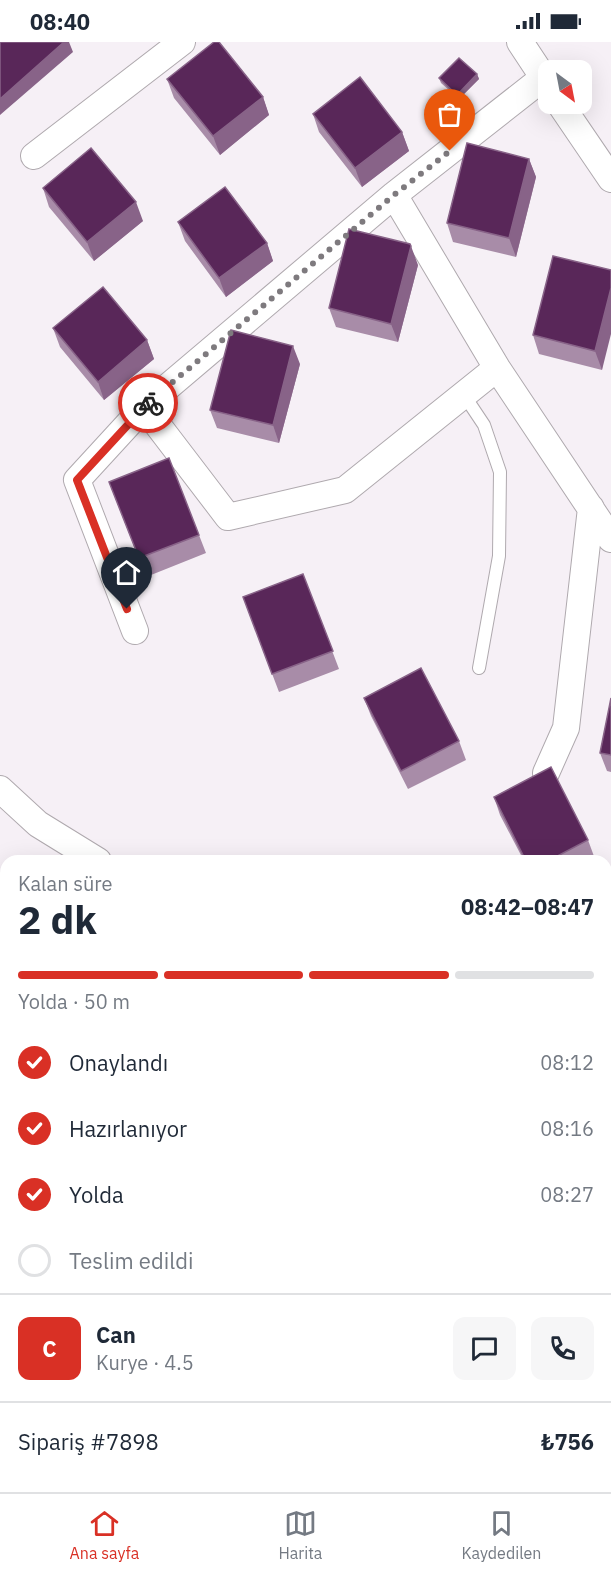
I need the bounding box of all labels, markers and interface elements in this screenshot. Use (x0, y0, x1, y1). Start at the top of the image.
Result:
text: 08:40 (30, 7, 90, 36)
north arrow (538, 60, 592, 114)
map controls (538, 60, 592, 114)
pin (424, 89, 475, 151)
icon: bag (433, 98, 466, 131)
courier (118, 373, 178, 433)
icon: bike (132, 387, 165, 420)
pin (101, 547, 152, 609)
icon: home (110, 556, 143, 589)
text: Kalan süre (18, 870, 113, 897)
text: 08:42–08:47 (461, 892, 594, 921)
text: 2 dk (18, 894, 97, 945)
text: Yolda · 50 m (18, 988, 130, 1015)
icon: check (18, 1046, 51, 1079)
text: Onaylandı (69, 1048, 168, 1077)
text: 08:12 (540, 1049, 594, 1076)
icon: check (18, 1112, 51, 1145)
text: Hazırlanıyor (69, 1114, 187, 1143)
text: 08:16 (540, 1115, 594, 1142)
icon: check (18, 1178, 51, 1211)
text: Yolda (69, 1180, 124, 1209)
text: 08:27 (540, 1181, 594, 1208)
text: Teslim edildi (69, 1246, 193, 1275)
button: chat (453, 1317, 516, 1380)
button: phone (531, 1317, 594, 1380)
text: Can (96, 1320, 136, 1349)
text: C (42, 1334, 57, 1363)
text: Kurye · 4.5 (96, 1349, 194, 1376)
text: Sipariş #7898 (18, 1427, 159, 1456)
text: ₺756 (541, 1427, 594, 1456)
tab: Ana sayfa (70, 1507, 139, 1563)
tab: Harita (278, 1507, 322, 1563)
tab: Kaydedilen (462, 1507, 541, 1563)

